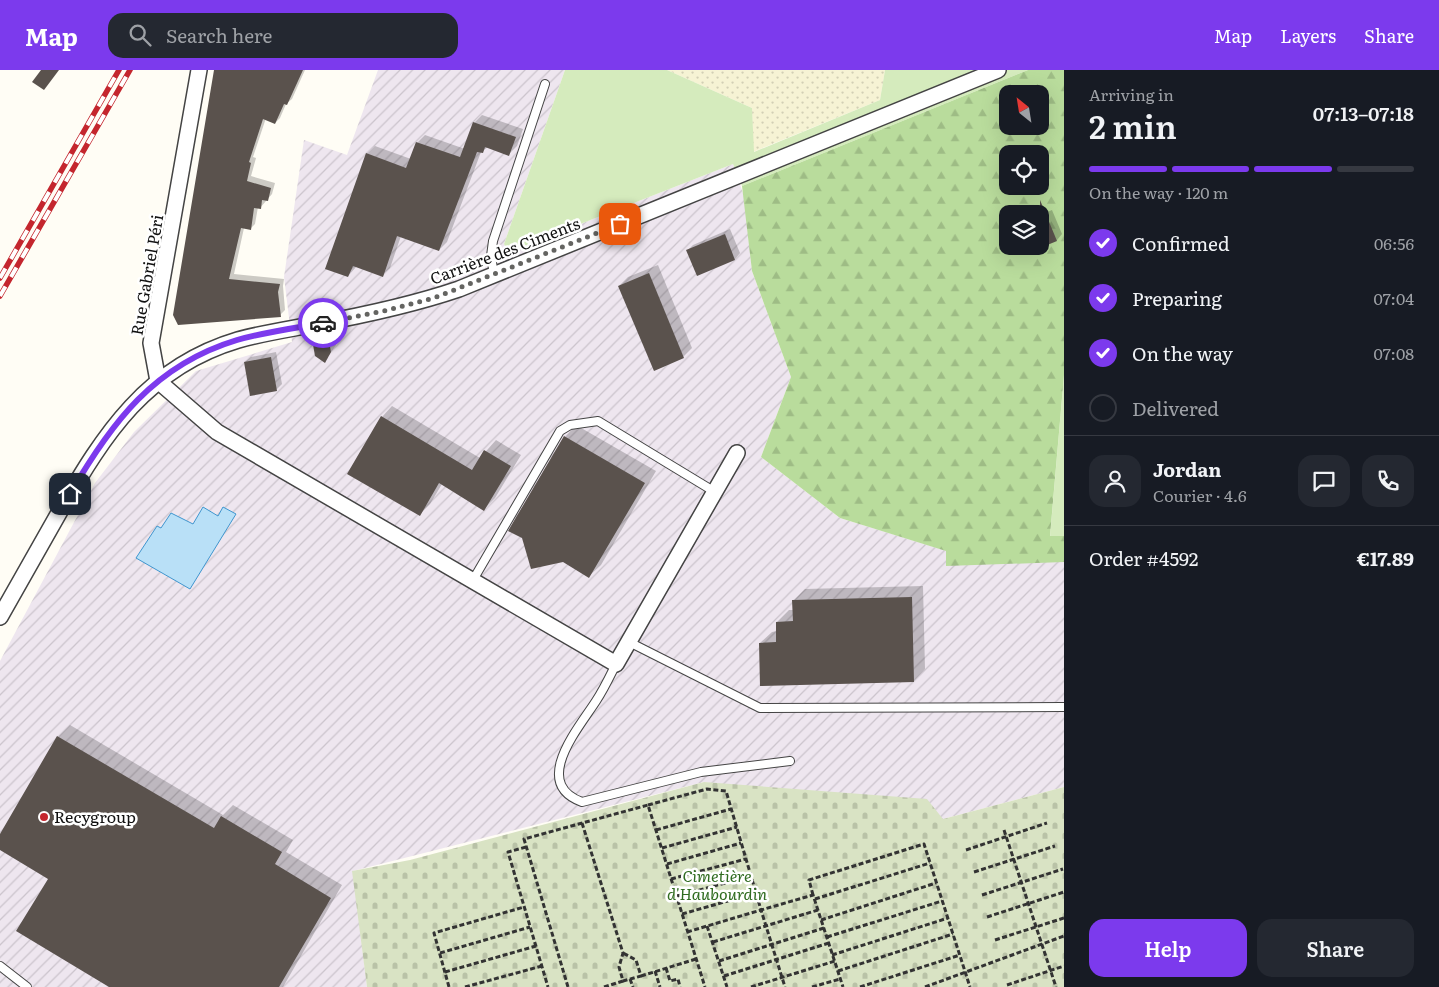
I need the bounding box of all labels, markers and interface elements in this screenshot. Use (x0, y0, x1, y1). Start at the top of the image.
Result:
search box (108, 13, 458, 58)
text: Map (25, 18, 78, 53)
icon: search (126, 21, 154, 49)
text: Search here (166, 21, 272, 49)
text: Map (1214, 22, 1252, 49)
text: Layers (1280, 22, 1336, 49)
text: Share (1364, 22, 1414, 49)
text: Arriving in (1089, 82, 1174, 106)
north arrow (999, 85, 1049, 135)
map controls (999, 85, 1049, 255)
text: 07:13–07:18 (1313, 99, 1414, 127)
text: 2 min (1089, 101, 1177, 149)
button: locate (999, 145, 1049, 195)
text: On the way · 120 m (1089, 180, 1228, 204)
pin (599, 203, 641, 245)
button: layers (999, 205, 1049, 255)
street label: Carrière des Ciments (426, 210, 583, 290)
icon: bag (606, 210, 634, 238)
street label: Rue Gabriel Péri (124, 212, 168, 337)
icon: check (1089, 229, 1117, 257)
text: Confirmed (1132, 229, 1230, 257)
text: 06:56 (1374, 231, 1414, 255)
icon: check (1089, 284, 1117, 312)
text: Preparing (1132, 284, 1222, 312)
text: 07:04 (1374, 286, 1414, 310)
courier (298, 298, 348, 348)
icon: car (309, 309, 337, 337)
icon: check (1089, 339, 1117, 367)
text: On the way (1132, 339, 1233, 367)
text: 07:08 (1374, 341, 1414, 365)
text: Delivered (1132, 394, 1219, 422)
button: person (1089, 455, 1141, 507)
text: Jordan (1153, 455, 1222, 483)
button: chat (1298, 455, 1350, 507)
button: phone (1362, 455, 1414, 507)
pin (49, 473, 91, 515)
icon: home (56, 480, 84, 508)
text: Courier · 4.6 (1153, 483, 1247, 507)
text: Order #4592 (1089, 544, 1198, 572)
text: €17.89 (1357, 544, 1414, 572)
place label: Recygroup (54, 804, 136, 828)
marker: Recygroup (38, 811, 50, 823)
park label: Cimetière d'Haubourdin (667, 863, 768, 905)
button: Help (1089, 919, 1247, 977)
button: Share (1257, 919, 1414, 977)

